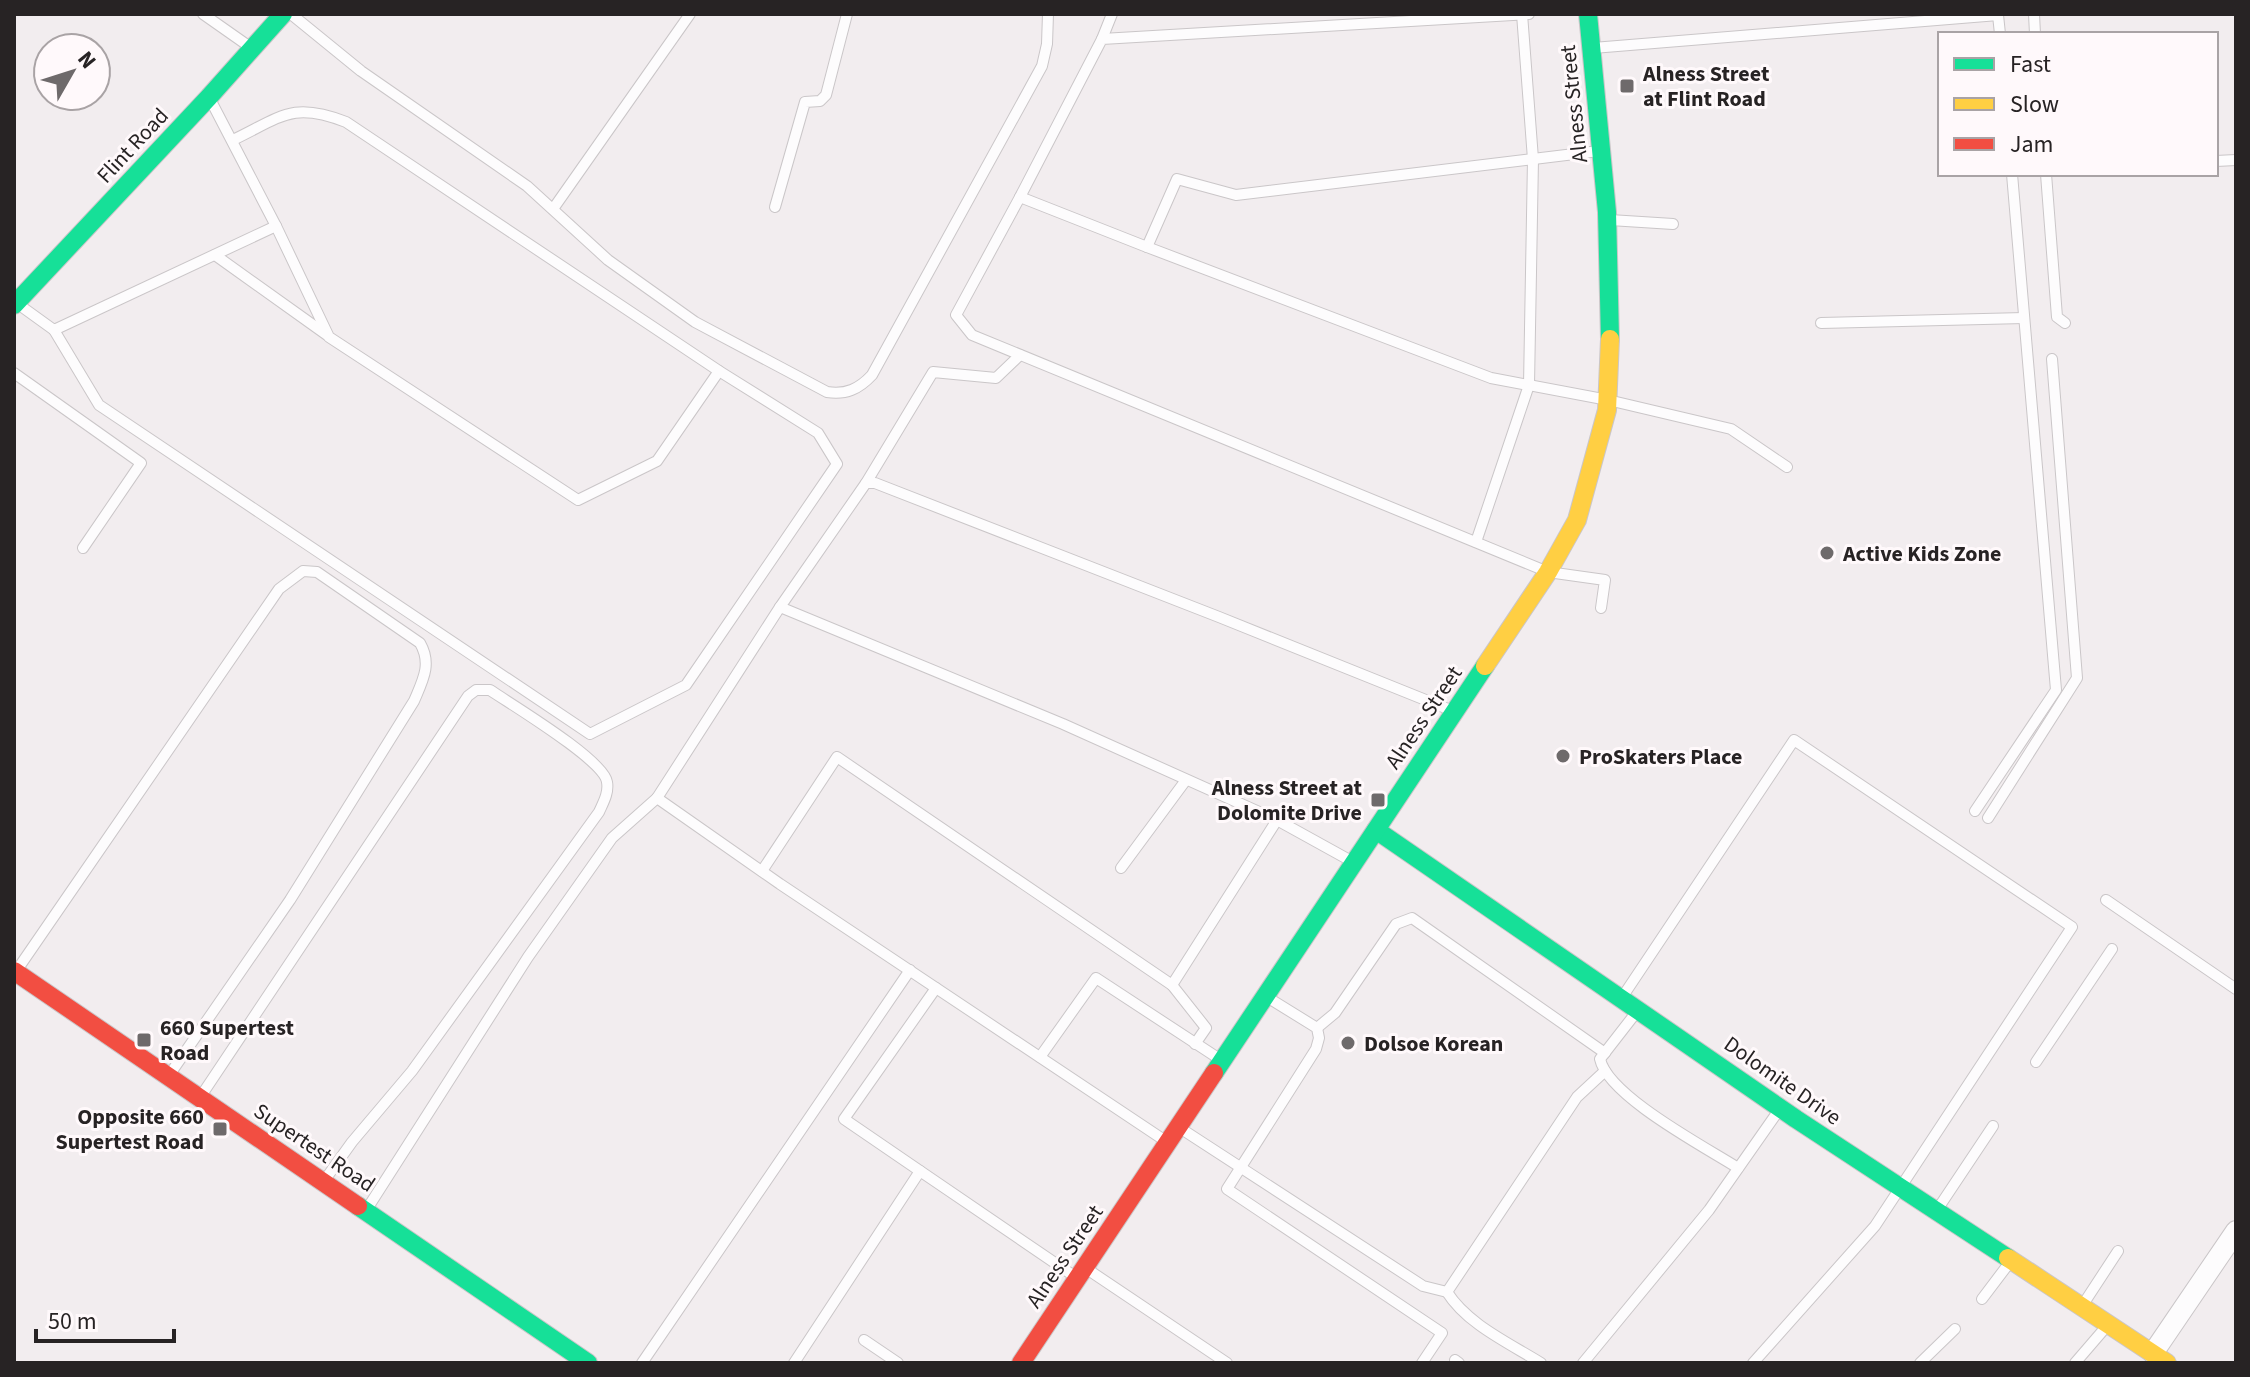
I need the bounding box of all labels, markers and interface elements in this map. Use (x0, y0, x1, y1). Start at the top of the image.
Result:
north arrow (32, 32, 112, 112)
legend (1938, 32, 2218, 176)
street label: Alness Street (1552, 43, 1596, 164)
text: N (70, 44, 104, 76)
text: Fast (2010, 47, 2051, 82)
place label: Alness Street at Flint Road (1642, 58, 1770, 115)
marker: Alness Street at Flint Road (1618, 77, 1636, 95)
text: Slow (2010, 87, 2059, 122)
street label: Flint Road (89, 101, 176, 191)
text: Jam (2010, 127, 2054, 162)
place label: Active Kids Zone (1842, 538, 2001, 570)
marker: Active Kids Zone (1818, 544, 1836, 562)
street label: Alness Street (1377, 659, 1471, 776)
place label: ProSkaters Place (1579, 741, 1742, 773)
marker: ProSkaters Place (1554, 747, 1572, 765)
place label: Alness Street at Dolomite Drive (1211, 772, 1363, 829)
marker: Alness Street at Dolomite Drive (1369, 791, 1387, 809)
place label: 660 Supertest Road (160, 1012, 294, 1069)
place label: Dolsoe Korean (1364, 1028, 1503, 1060)
street label: Dolomite Drive (1717, 1028, 1848, 1133)
marker: 660 Supertest Road (135, 1031, 153, 1049)
marker: Dolsoe Korean (1339, 1034, 1357, 1052)
street label: Supertest Road (247, 1095, 382, 1200)
place label: Opposite 660 Supertest Road (56, 1101, 204, 1158)
marker: Opposite 660 Supertest Road (211, 1120, 229, 1138)
street label: Alness Street (1018, 1198, 1112, 1315)
scale bar (36, 1293, 174, 1343)
text: 50 m (48, 1304, 97, 1339)

